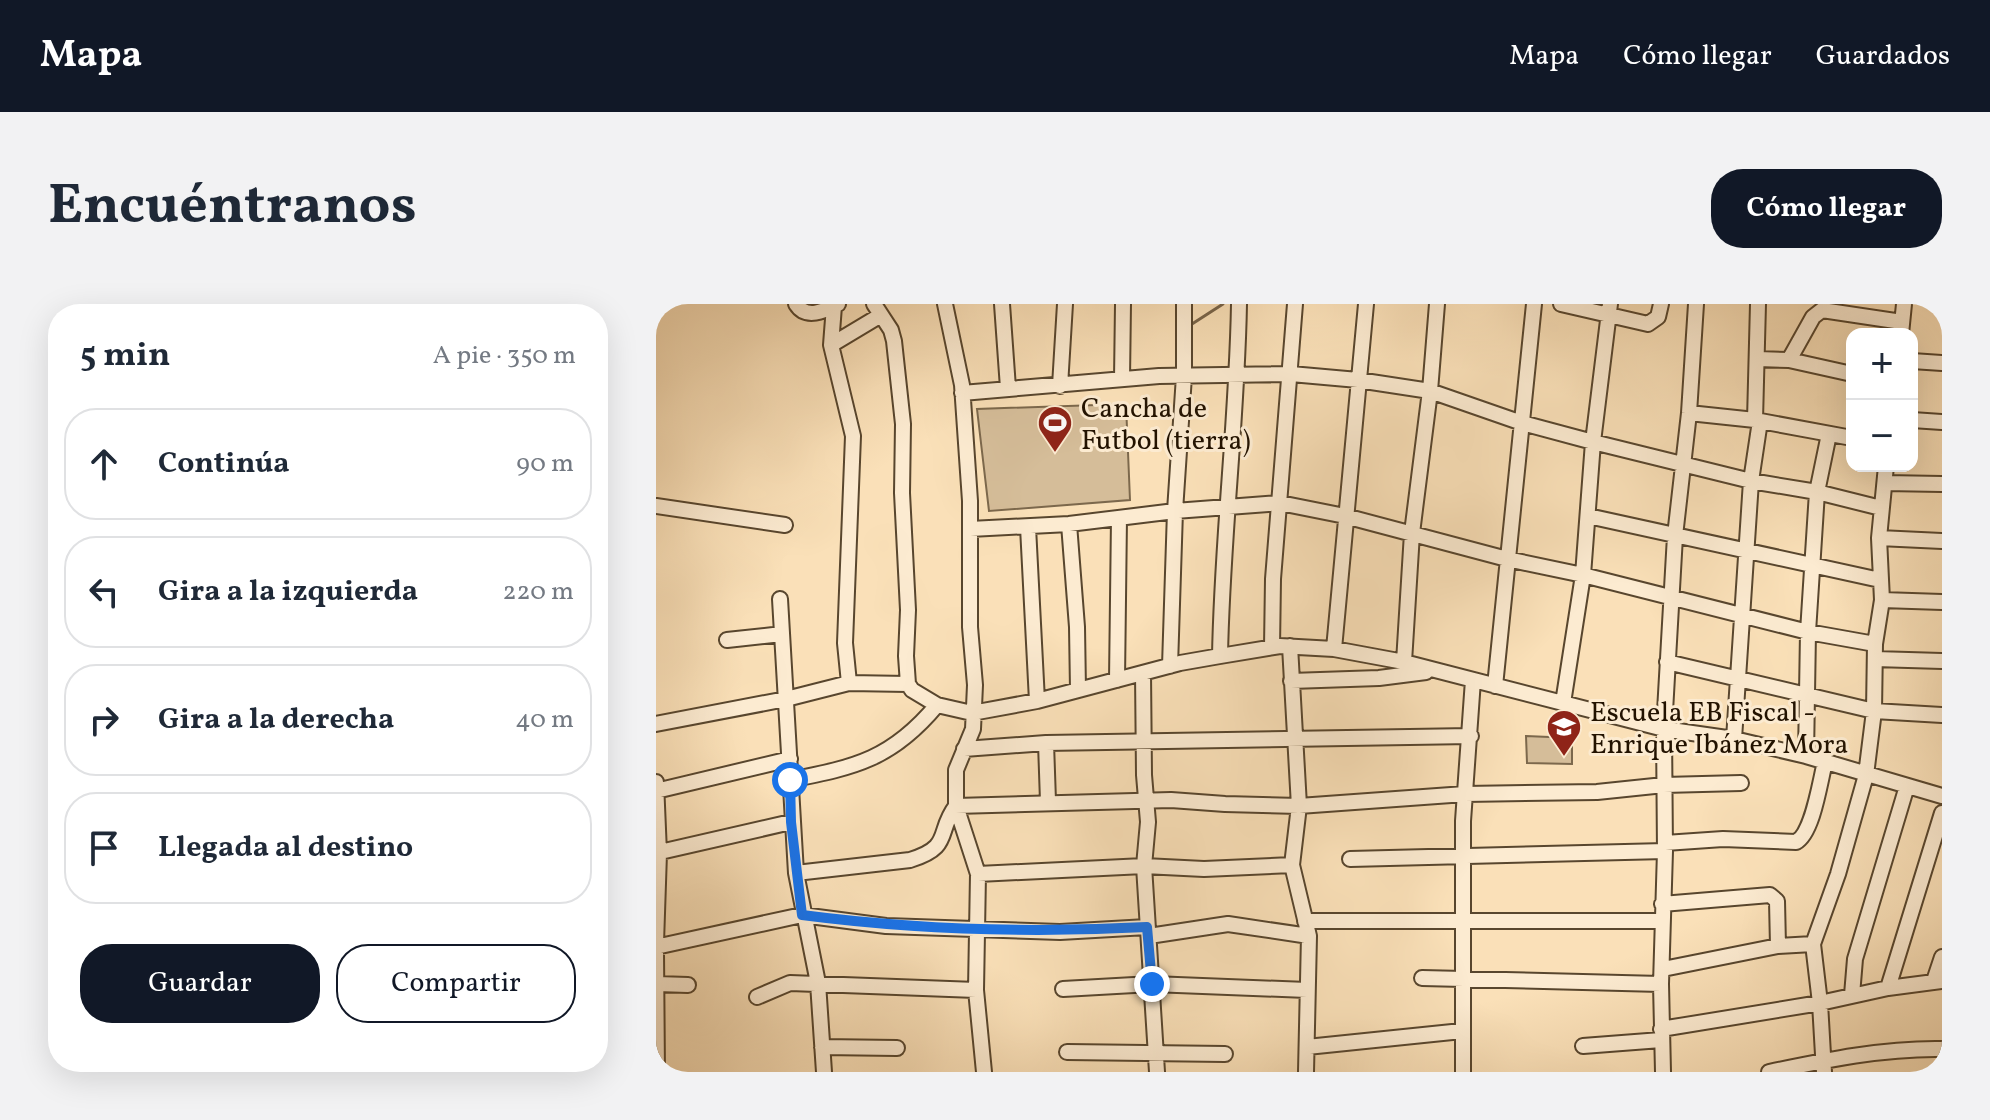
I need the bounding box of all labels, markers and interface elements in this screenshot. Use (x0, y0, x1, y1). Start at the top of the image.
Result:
text: Mapa (40, 30, 142, 83)
text: Mapa (1509, 37, 1579, 76)
text: Cómo llegar (1623, 37, 1772, 76)
text: Guardados (1816, 37, 1950, 76)
text: Encuéntranos (48, 169, 417, 247)
button: Cómo llegar (1711, 169, 1942, 248)
map controls (1846, 328, 1918, 472)
button: + (1846, 328, 1918, 400)
text: 5 min (80, 333, 170, 380)
text: A pie · 350 m (433, 338, 576, 374)
place label: Cancha de Futbol (tierra) (1081, 390, 1251, 461)
button: − (1846, 400, 1918, 472)
sports icon: Cancha de Futbol (tierra) (1036, 404, 1074, 454)
icon: ahead (82, 442, 126, 486)
text: Continúa (158, 443, 290, 485)
text: 90 m (516, 446, 574, 482)
icon: left (82, 570, 126, 614)
text: Gira a la izquierda (158, 571, 418, 613)
text: 220 m (502, 574, 574, 610)
place label: Escuela EB Fiscal - Enrique Ibánez Mora (1590, 694, 1849, 765)
icon: right (82, 698, 126, 742)
text: Gira a la derecha (158, 699, 394, 741)
text: 40 m (515, 702, 574, 738)
school or university icon: Escuela EB Fiscal - Enrique Ibánez Mora (1545, 708, 1583, 758)
route start (772, 762, 808, 798)
icon: arrive (82, 826, 126, 870)
text: Llegada al destino (158, 827, 413, 869)
button: Guardar (80, 944, 320, 1023)
button: Compartir (336, 944, 576, 1023)
route end (1134, 966, 1170, 1002)

